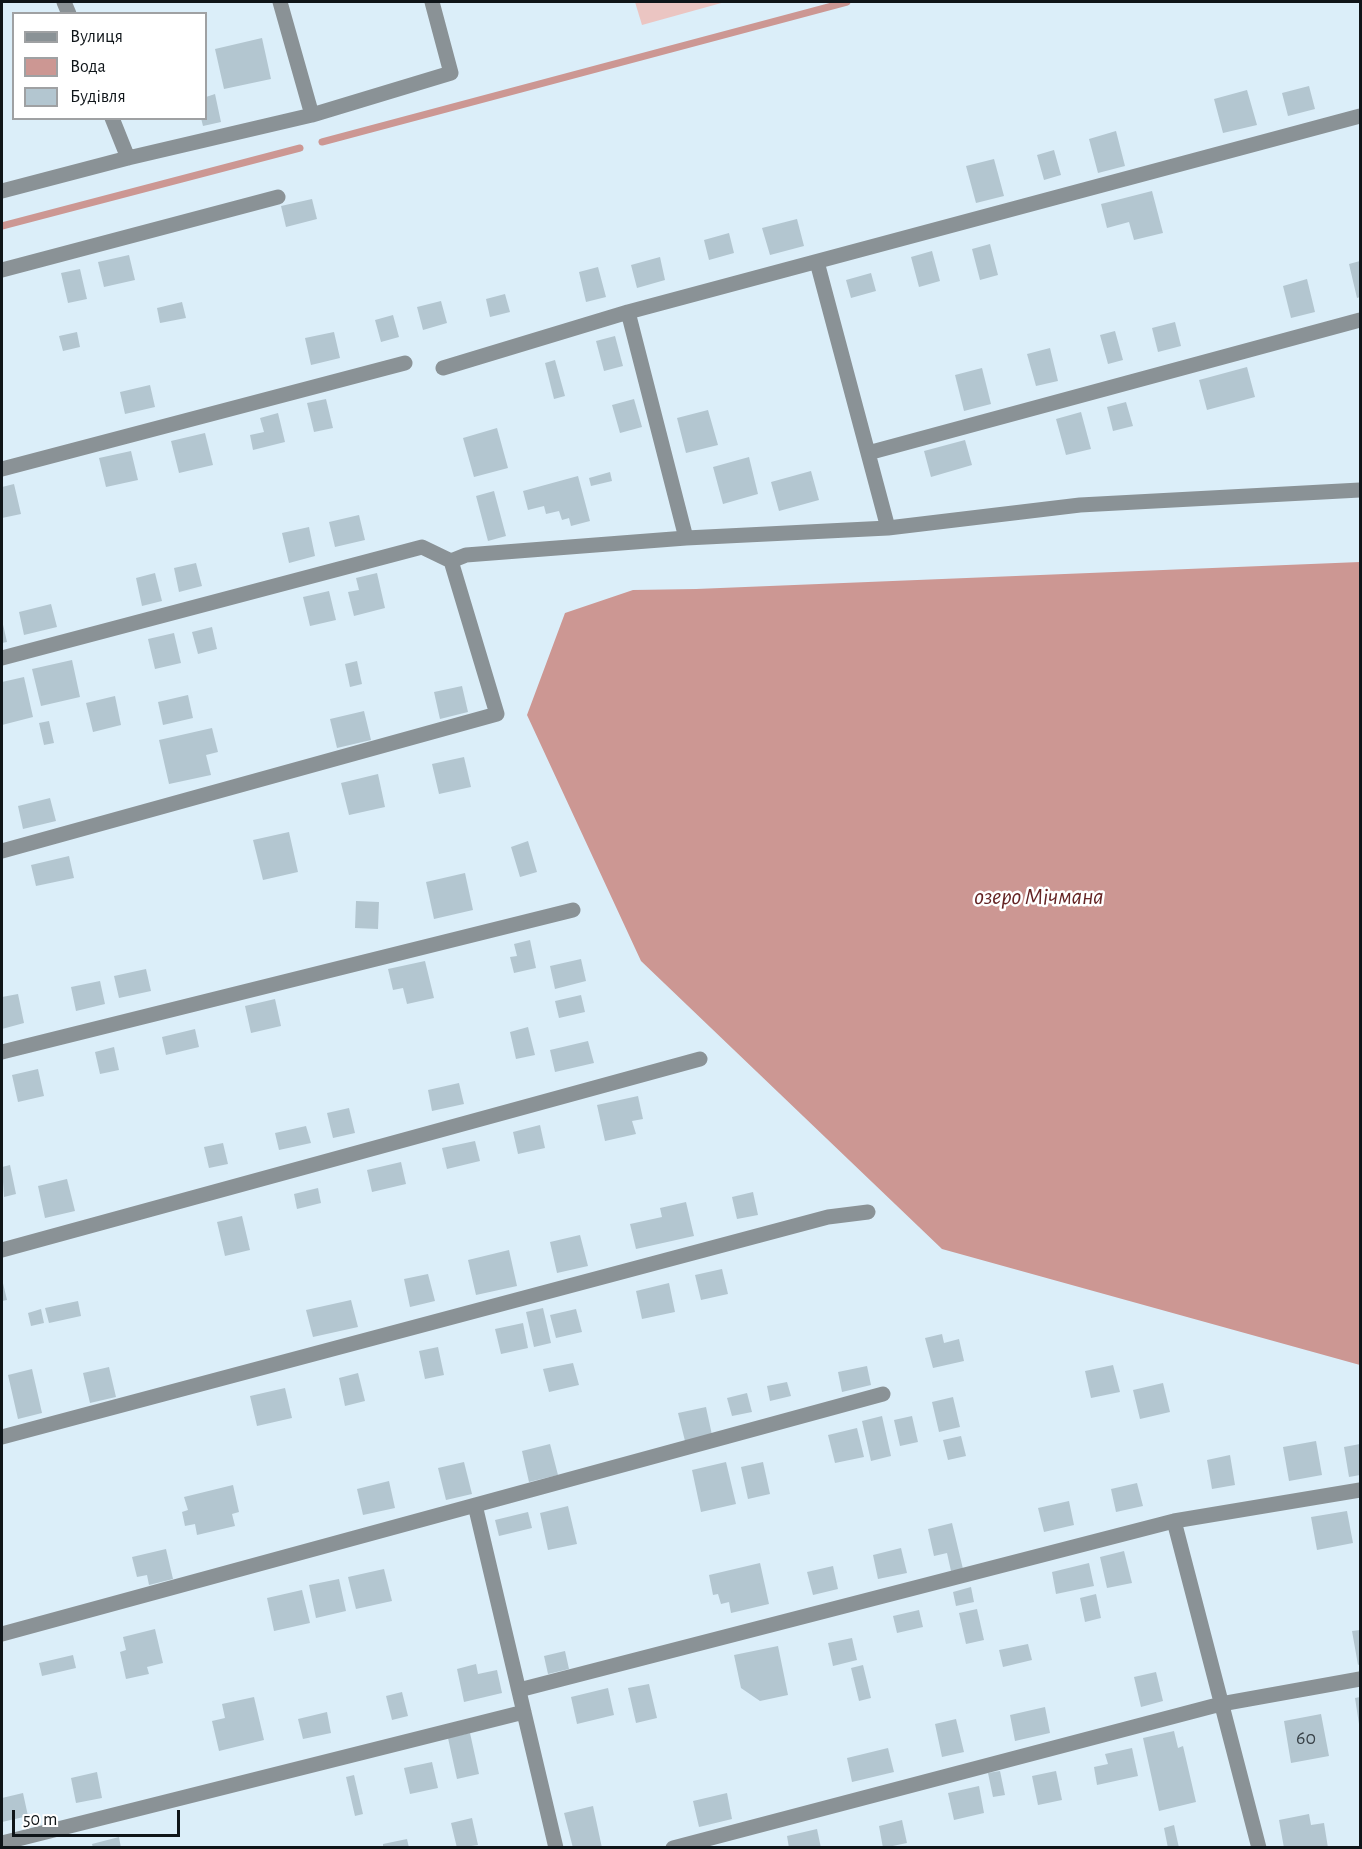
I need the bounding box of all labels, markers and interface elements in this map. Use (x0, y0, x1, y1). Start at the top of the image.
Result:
legend (12, 12, 207, 120)
text: Вулиця (70, 28, 123, 46)
text: Вода (70, 58, 106, 76)
text: Будівля (70, 88, 126, 106)
water label: озеро Мічмана (974, 883, 1104, 911)
house number: 60 (1296, 1726, 1316, 1750)
scale bar (15, 1798, 183, 1836)
text: 50 m (23, 1811, 57, 1829)

